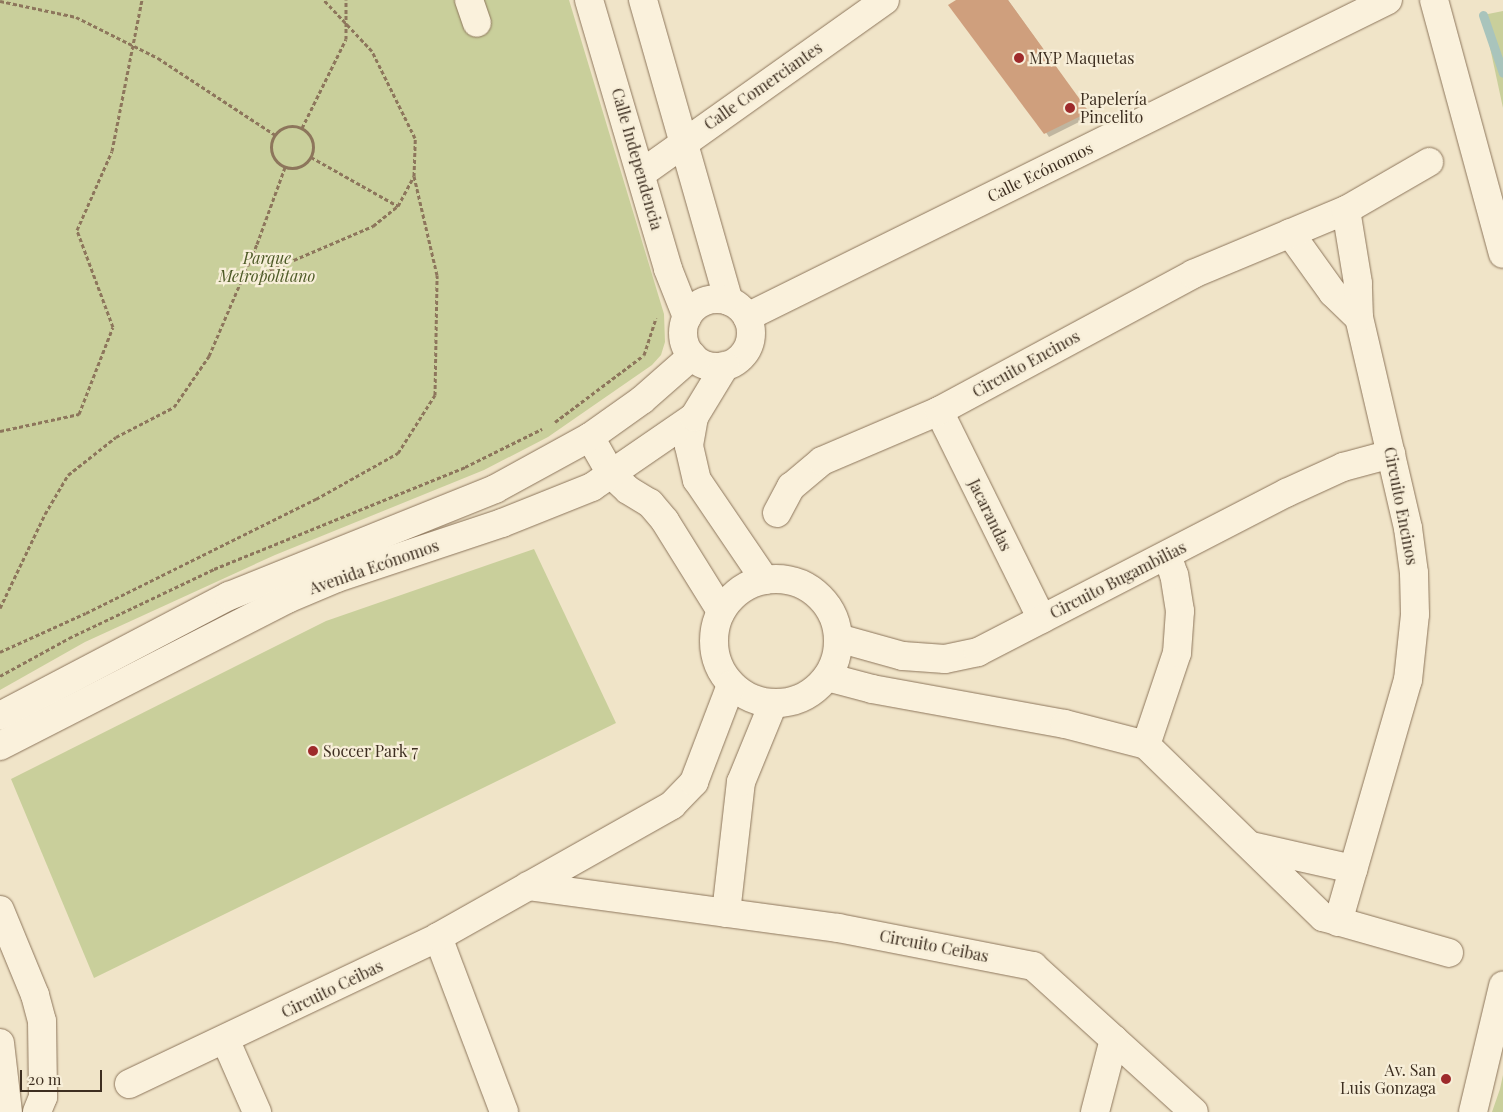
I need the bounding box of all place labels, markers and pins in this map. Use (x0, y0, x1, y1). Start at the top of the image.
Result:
place label: MYP Maquetas (1029, 48, 1135, 68)
marker: MYP Maquetas (1013, 52, 1025, 64)
place label: Papelería Pincelito (1080, 89, 1147, 127)
marker: Papelería Pincelito (1064, 102, 1076, 114)
place label: Soccer Park 7 (323, 741, 418, 761)
marker: Soccer Park 7 (307, 745, 319, 757)
place label: Av. San Luis Gonzaga (1340, 1060, 1436, 1098)
marker: Av. San Luis Gonzaga (1440, 1073, 1452, 1085)

